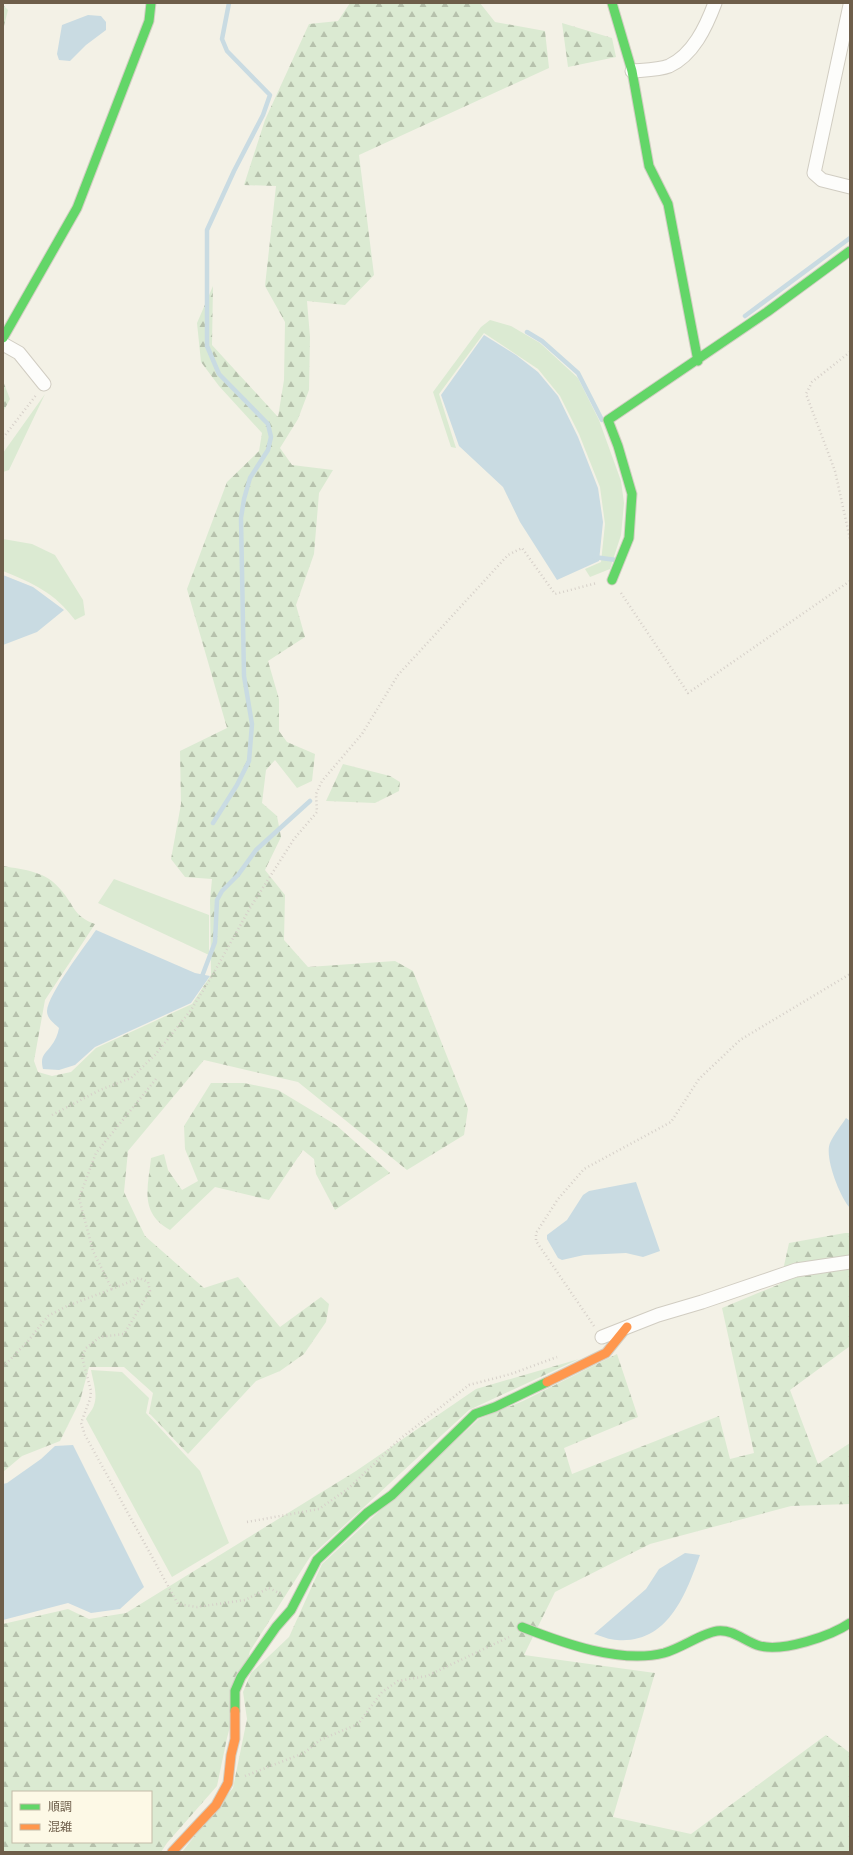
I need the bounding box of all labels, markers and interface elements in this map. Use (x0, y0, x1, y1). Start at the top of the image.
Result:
legend (12, 1791, 152, 1843)
text: 順調 (48, 1799, 72, 1814)
text: 混雑 (48, 1819, 72, 1834)

